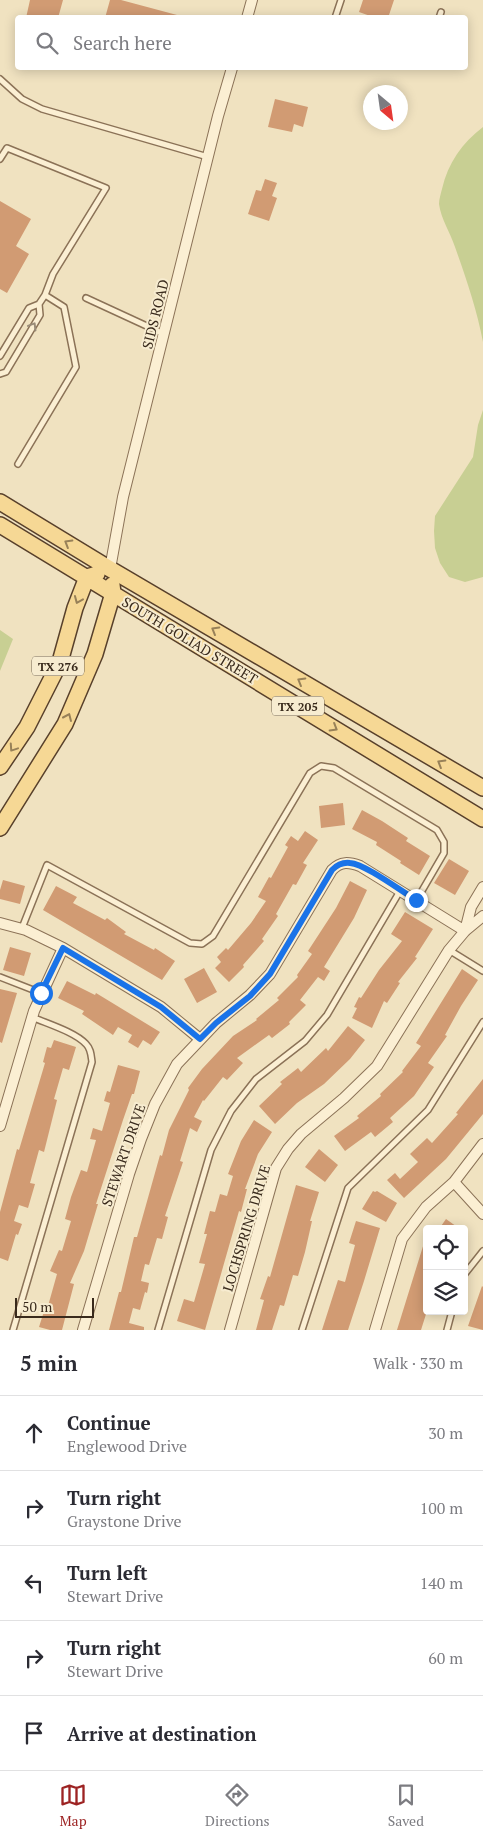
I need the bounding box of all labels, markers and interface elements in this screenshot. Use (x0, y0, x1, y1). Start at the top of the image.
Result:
search box (15, 15, 468, 70)
icon: search (33, 29, 61, 57)
text: Search here (73, 30, 172, 55)
north arrow (363, 85, 408, 130)
street label: SIDS ROAD (137, 277, 173, 351)
one-way arrow (27, 323, 37, 332)
one-way arrow (65, 539, 74, 549)
street label: SOUTH GOLIAD STREET (119, 592, 262, 688)
one-way arrow (73, 595, 84, 604)
one-way arrow (212, 627, 221, 637)
road number: TX 276 (32, 656, 84, 676)
one-way arrow (297, 677, 306, 687)
road number: TX 205 (272, 696, 324, 716)
one-way arrow (61, 713, 72, 722)
one-way arrow (328, 721, 337, 731)
one-way arrow (10, 742, 19, 752)
one-way arrow (438, 759, 447, 769)
route end (405, 889, 428, 912)
route start (30, 982, 53, 1005)
street label: STEWART DRIVE (97, 1101, 149, 1209)
street label: LOCHSPRING DRIVE (218, 1162, 274, 1294)
map controls (423, 1225, 468, 1315)
button: locate (423, 1225, 468, 1270)
button: layers (423, 1270, 468, 1315)
scale bar (15, 1295, 94, 1318)
text: 50 m (22, 1297, 52, 1316)
text: 5 min (20, 1349, 77, 1377)
text: Walk · 330 m (373, 1352, 463, 1374)
text: Continue (67, 1410, 151, 1435)
icon: ahead (20, 1419, 48, 1447)
text: 30 m (428, 1422, 463, 1444)
text: Englewood Drive (67, 1435, 187, 1457)
text: Turn right (67, 1485, 161, 1510)
icon: right (20, 1494, 48, 1522)
text: 100 m (420, 1497, 463, 1519)
text: Graystone Drive (67, 1510, 182, 1532)
text: Turn left (67, 1560, 148, 1585)
icon: left (20, 1569, 48, 1597)
text: 140 m (420, 1572, 463, 1594)
text: Stewart Drive (67, 1585, 163, 1607)
text: Turn right (67, 1635, 161, 1660)
icon: right (20, 1644, 48, 1672)
text: 60 m (428, 1647, 463, 1669)
text: Stewart Drive (67, 1660, 163, 1682)
icon: arrive (20, 1719, 48, 1747)
text: Arrive at destination (67, 1721, 256, 1746)
tab: Map (59, 1781, 87, 1830)
tab: Directions (205, 1781, 270, 1830)
tab: Saved (388, 1781, 424, 1830)

